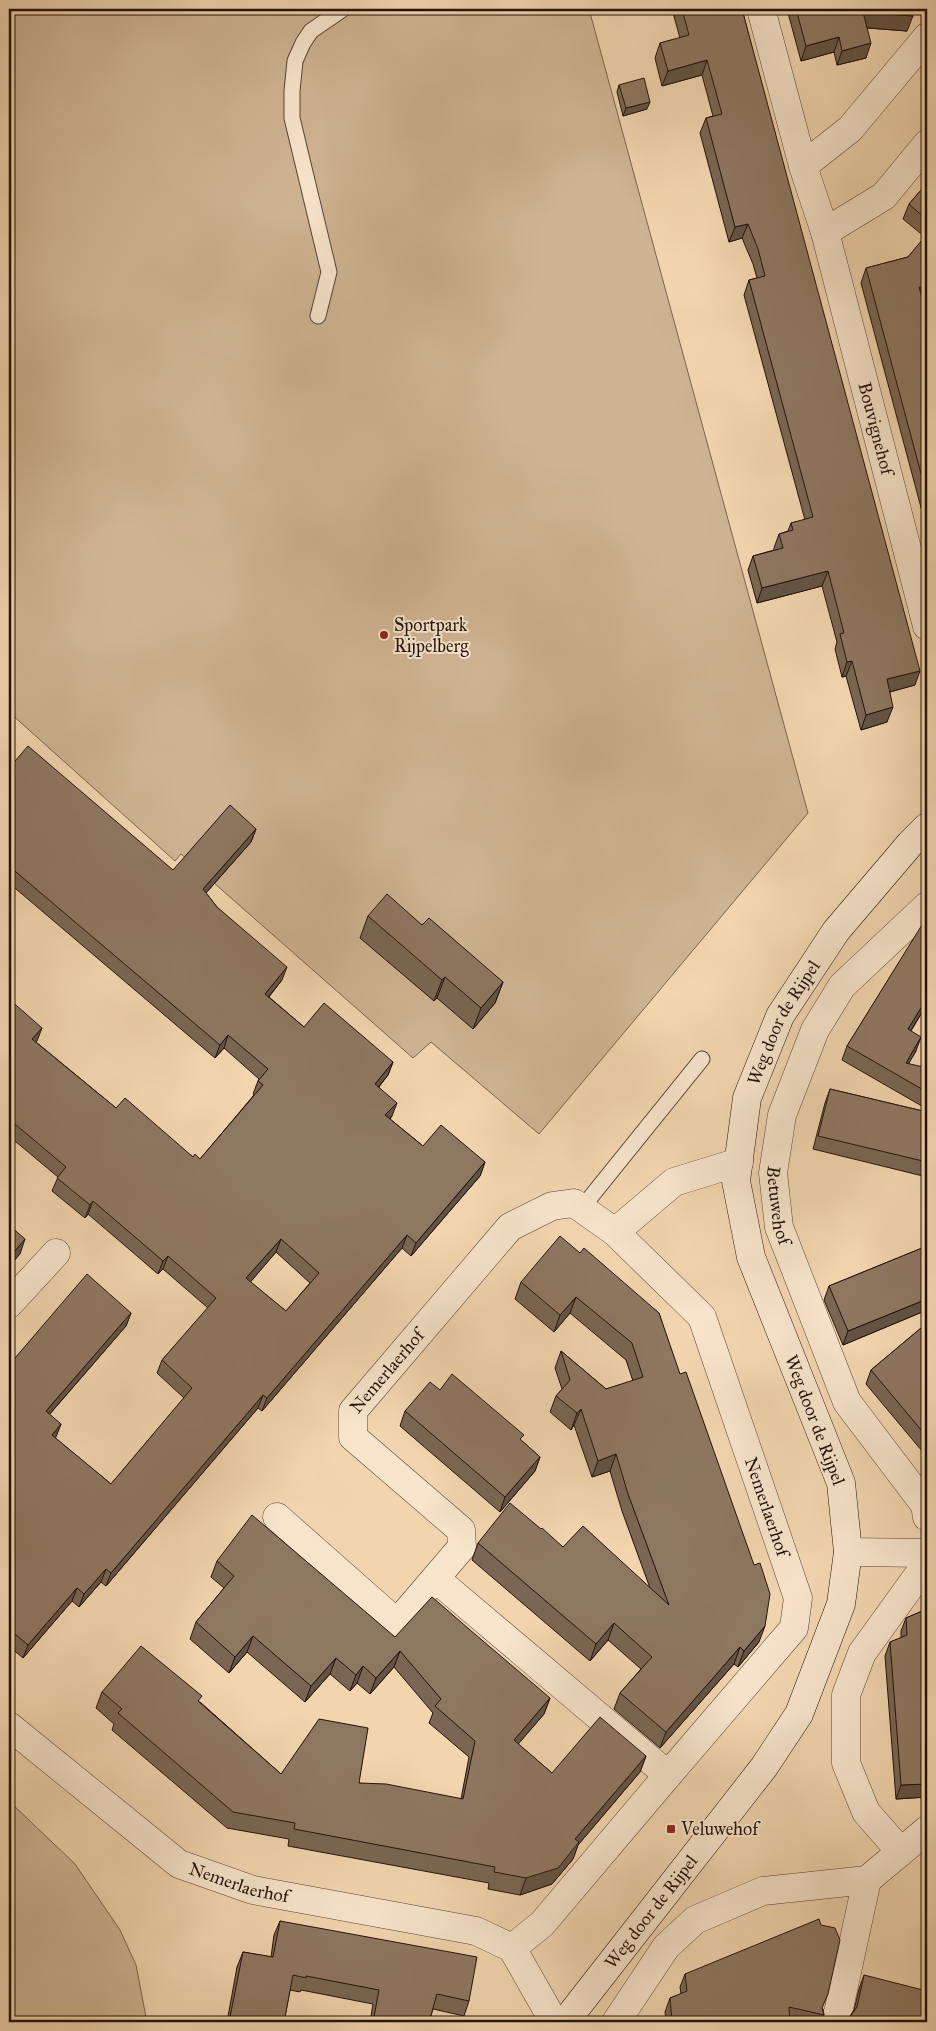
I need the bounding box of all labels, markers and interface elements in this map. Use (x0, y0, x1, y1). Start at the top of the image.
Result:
street label: Bouvignehof (853, 380, 899, 480)
place label: Sportpark Rijpelberg (394, 614, 469, 658)
marker: Sportpark Rijpelberg (378, 629, 390, 641)
street label: Weg door de Rijpel (742, 956, 825, 1088)
street label: Betuwehof (761, 1164, 797, 1251)
street label: Nemerlaerhof (345, 1322, 431, 1418)
street label: Weg door de Rijpel (779, 1352, 850, 1489)
street label: Nemerlaerhof (740, 1454, 795, 1562)
place label: Veluwehof (680, 1818, 761, 1840)
marker: Veluwehof (665, 1823, 677, 1835)
street label: Weg door de Rijpel (600, 1850, 702, 1973)
street label: Nemerlaerhof (186, 1857, 294, 1908)

